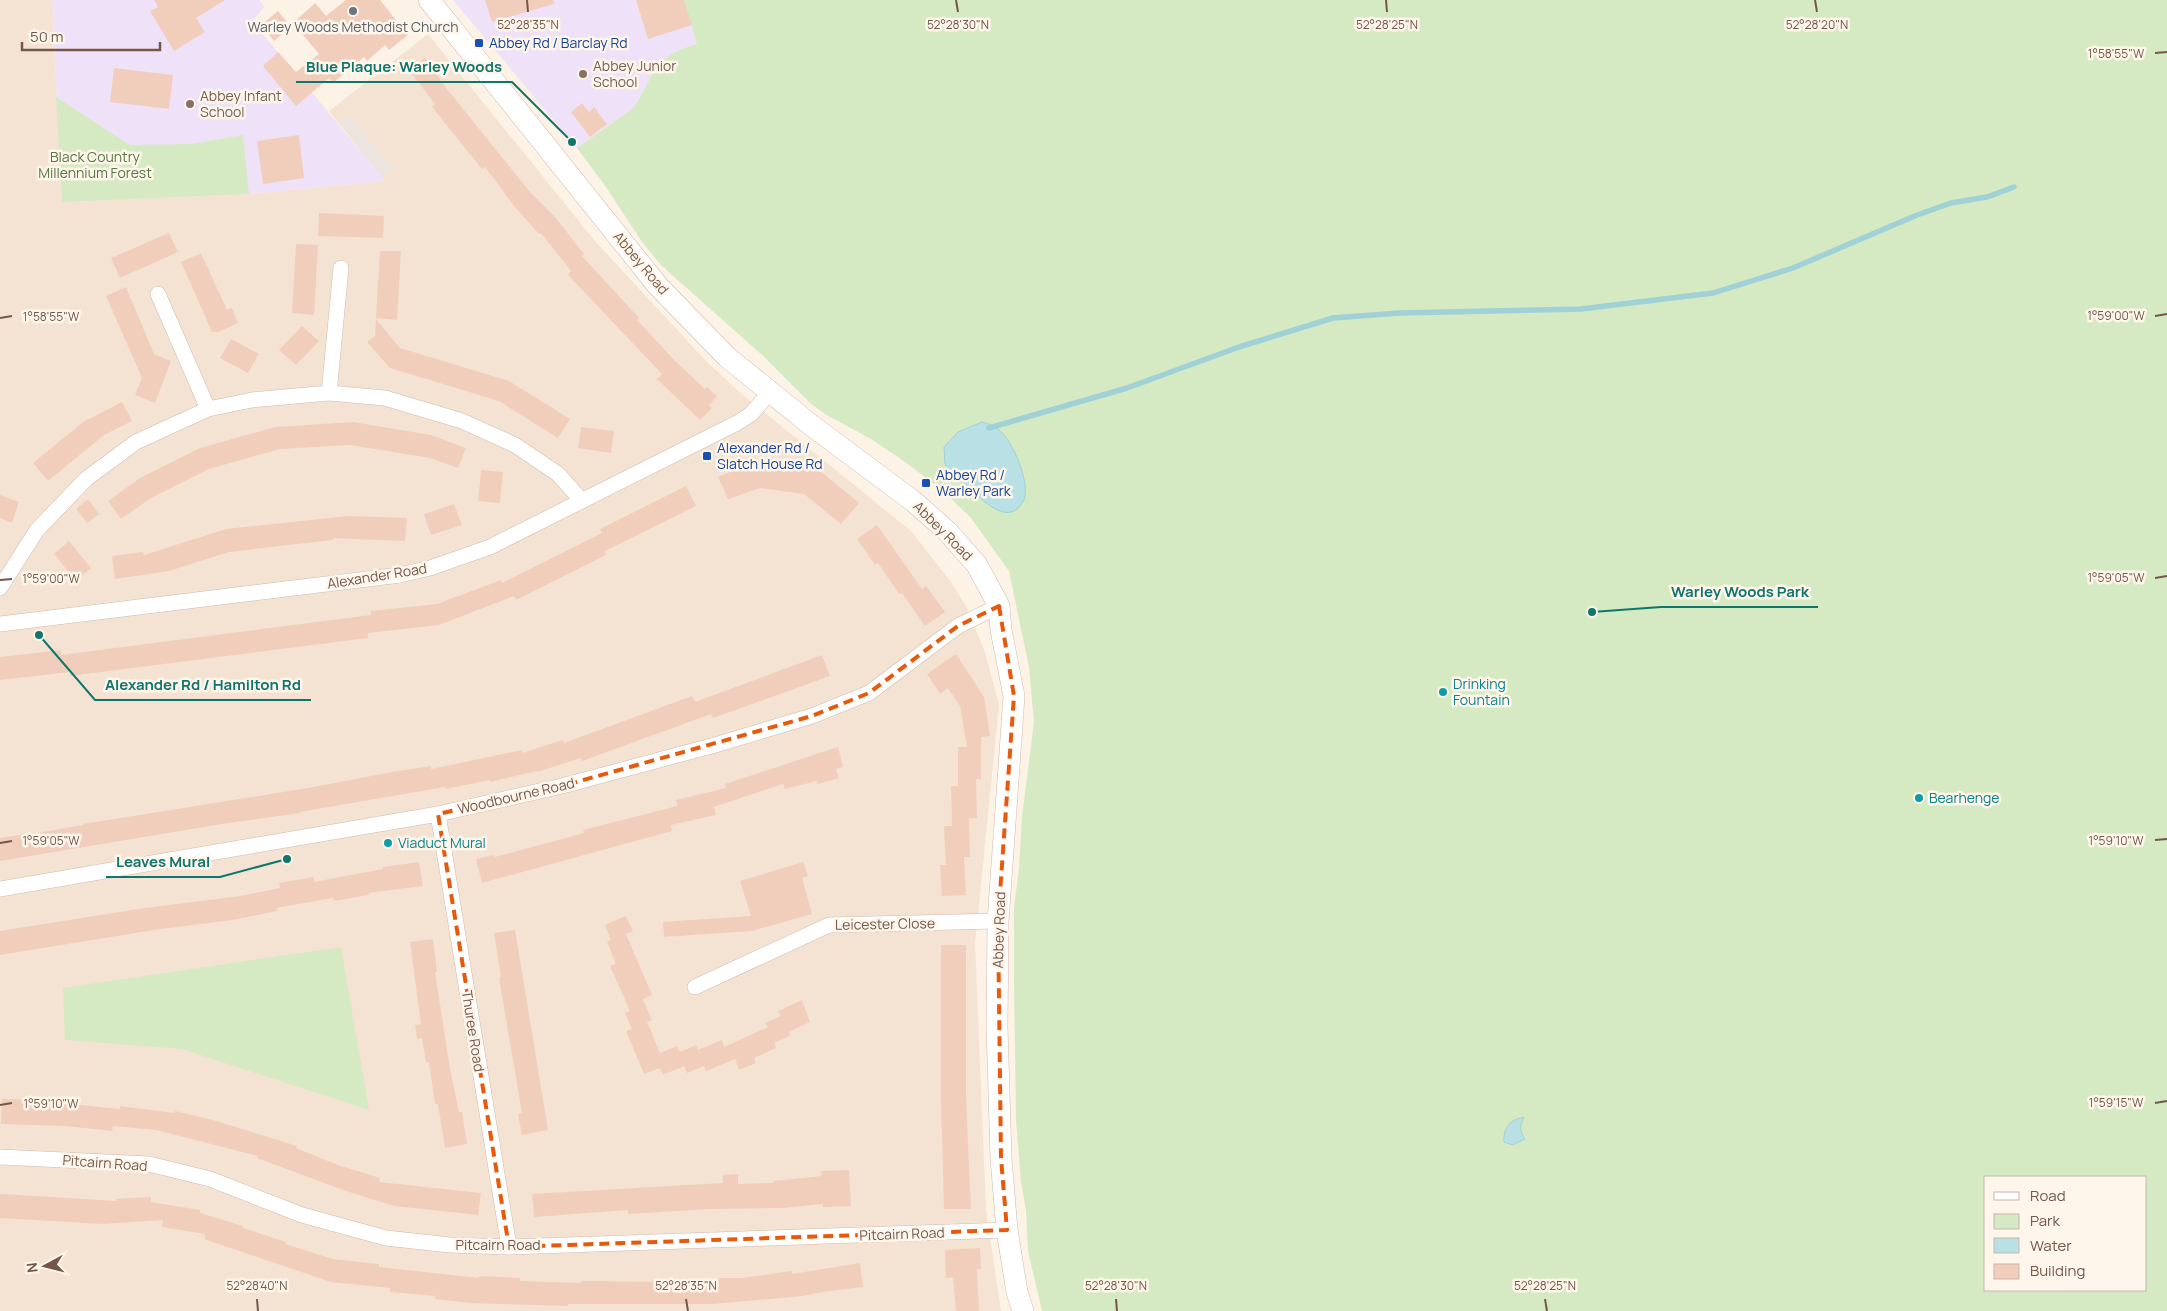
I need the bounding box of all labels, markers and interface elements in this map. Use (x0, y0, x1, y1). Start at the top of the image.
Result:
marker: Warley Woods Methodist Church (347, 5, 359, 17)
text: 52°28'35"N (497, 16, 559, 33)
text: 52°28'30"N (927, 16, 989, 33)
text: 52°28'25"N (1356, 16, 1418, 33)
text: 52°28'20"N (1786, 16, 1848, 33)
place label: Warley Woods Methodist Church (247, 17, 459, 36)
scale bar (22, 20, 160, 52)
text: 50 m (30, 26, 64, 47)
place label: Abbey Rd / Barclay Rd (489, 33, 628, 52)
marker: Abbey Rd / Barclay Rd (473, 37, 485, 49)
text: 1°58'55"W (2088, 45, 2145, 62)
callout: Blue Plaque: Warley Woods (296, 52, 512, 82)
text: Blue Plaque: Warley Woods (306, 56, 502, 77)
place label: Abbey Junior School (593, 56, 676, 91)
marker: Abbey Junior School (577, 68, 589, 80)
place label: Abbey Infant School (200, 86, 282, 121)
marker: Abbey Infant School (184, 98, 196, 110)
park label: Black Country Millennium Forest (38, 147, 152, 182)
street label: Abbey Road (609, 227, 673, 298)
text: 1°59'00"W (2087, 307, 2146, 324)
text: 1°58'55"W (23, 308, 80, 325)
place label: Alexander Rd / Slatch House Rd (717, 438, 823, 473)
marker: Alexander Rd / Slatch House Rd (701, 450, 713, 462)
place label: Abbey Rd / Warley Park (936, 465, 1012, 500)
marker: Abbey Rd / Warley Park (920, 477, 932, 489)
street label: Abbey Road (909, 497, 977, 565)
street label: Alexander Road (326, 558, 428, 593)
text: 1°59'05"W (2087, 569, 2145, 586)
text: 1°59'00"W (22, 570, 81, 587)
callout: Warley Woods Park (1661, 577, 1818, 607)
text: Warley Woods Park (1671, 581, 1810, 602)
callout: Alexander Rd / Hamilton Rd (95, 670, 311, 700)
text: Alexander Rd / Hamilton Rd (105, 674, 301, 695)
place label: Drinking Fountain (1453, 674, 1510, 709)
marker: Drinking Fountain (1437, 686, 1449, 698)
street label: Woodbourne Road (456, 773, 576, 818)
place label: Bearhenge (1929, 788, 2000, 807)
marker: Bearhenge (1913, 792, 1925, 804)
text: 1°59'05"W (22, 832, 80, 849)
text: 1°59'10"W (2089, 832, 2144, 849)
place label: Viaduct Mural (398, 833, 486, 852)
marker: Viaduct Mural (382, 837, 394, 849)
callout: Leaves Mural (106, 847, 220, 877)
text: Leaves Mural (116, 851, 210, 872)
street label: Abbey Road (988, 891, 1009, 969)
street label: Leicester Close (835, 913, 935, 934)
street label: Thuree Road (458, 989, 489, 1073)
text: 1°59'15"W (2089, 1094, 2144, 1111)
text: 1°59'10"W (24, 1095, 79, 1112)
street label: Pitcairn Road (62, 1150, 148, 1175)
legend (1984, 1176, 2147, 1291)
text: Road (2030, 1185, 2066, 1206)
text: Park (2030, 1210, 2060, 1231)
street label: Pitcairn Road (859, 1223, 945, 1244)
street label: Pitcairn Road (455, 1235, 541, 1254)
text: Water (2030, 1235, 2072, 1256)
north arrow (20, 1241, 70, 1291)
text: Building (2030, 1260, 2085, 1281)
text: N (22, 1261, 42, 1274)
text: 52°28'40"N (226, 1277, 288, 1294)
text: 52°28'35"N (655, 1277, 717, 1294)
text: 52°28'30"N (1085, 1277, 1147, 1294)
text: 52°28'25"N (1514, 1277, 1576, 1294)

